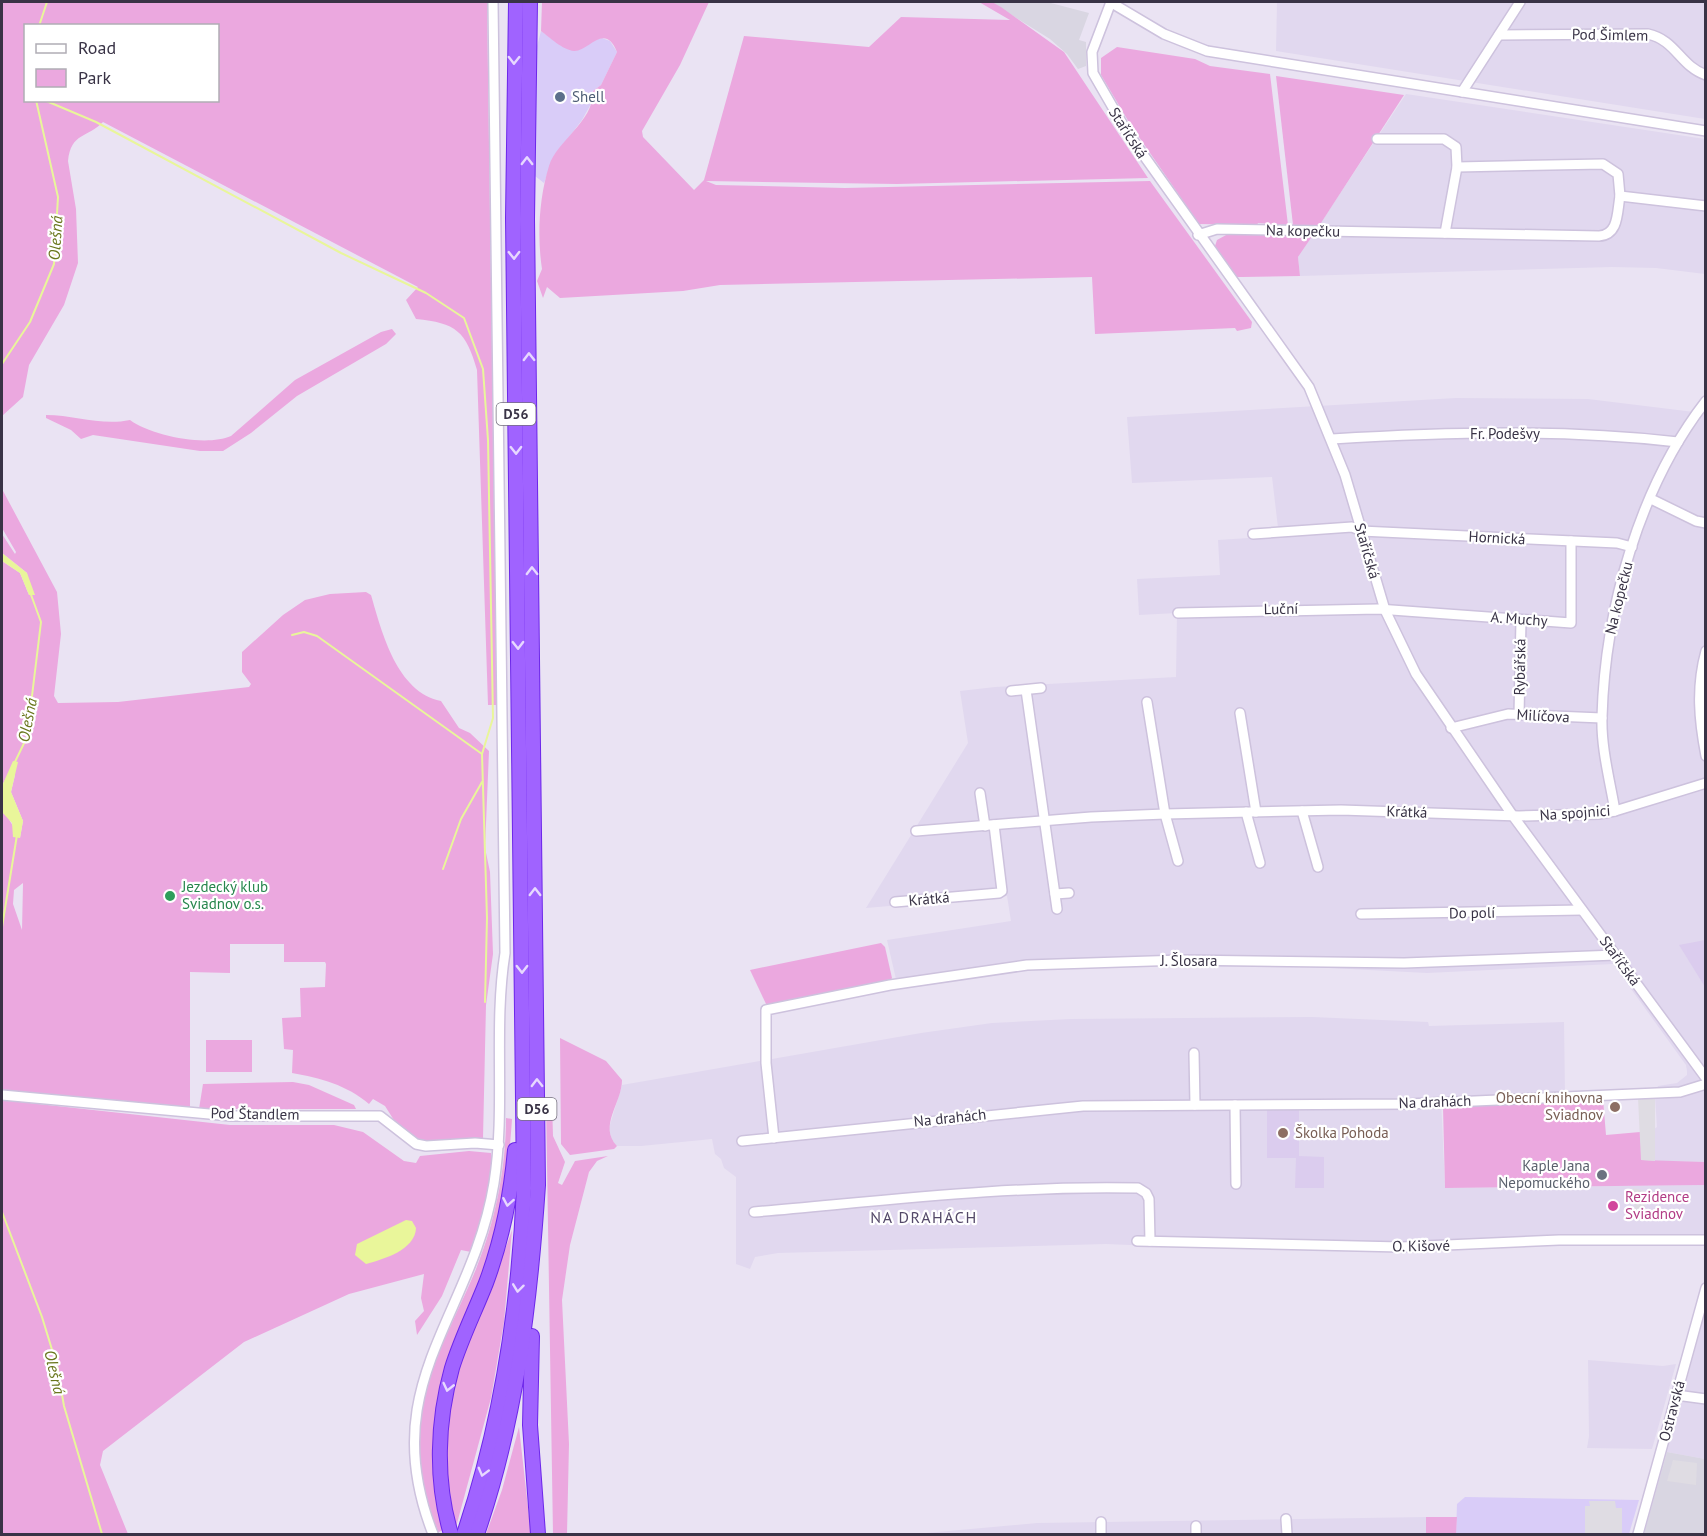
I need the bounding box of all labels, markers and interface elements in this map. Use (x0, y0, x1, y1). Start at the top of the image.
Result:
legend (24, 24, 219, 102)
street label: Pod Šimlem (1572, 24, 1648, 45)
text: Road (78, 36, 116, 59)
one-way arrow (508, 55, 520, 64)
text: Park (78, 66, 111, 89)
place label: Shell (572, 87, 605, 106)
marker: Shell (553, 90, 567, 104)
street label: Staříčská (1105, 104, 1152, 162)
one-way arrow (521, 156, 533, 165)
water label: Olešná (43, 215, 67, 261)
street label: Na kopečku (1266, 220, 1340, 241)
one-way arrow (508, 250, 520, 259)
one-way arrow (523, 352, 535, 361)
road number: D56 (496, 403, 536, 425)
street label: Fr. Podešvy (1470, 424, 1540, 443)
one-way arrow (510, 445, 522, 454)
street label: Staříčská (1350, 521, 1385, 581)
street label: Hornická (1468, 527, 1526, 548)
street label: Na kopečku (1600, 560, 1637, 636)
one-way arrow (525, 566, 538, 575)
street label: Luční (1264, 599, 1298, 618)
street label: A. Muchy (1490, 607, 1548, 630)
street label: Rybářská (1510, 638, 1529, 696)
one-way arrow (512, 640, 525, 649)
water label: Olešná (13, 696, 41, 744)
street label: Milíčova (1516, 705, 1570, 726)
street label: Krátká (1386, 801, 1428, 822)
street label: Na spojnici (1539, 801, 1611, 824)
place label: Jezdecký klub Sviadnov o.s. (181, 877, 268, 913)
one-way arrow (529, 887, 541, 896)
street label: Krátká (908, 887, 950, 910)
marker: Jezdecký klub Sviadnov o.s. (163, 889, 177, 903)
street label: Do polí (1449, 903, 1495, 922)
street label: Staříčská (1596, 932, 1645, 989)
street label: J. Šlosara (1159, 951, 1218, 970)
one-way arrow (516, 964, 528, 973)
one-way arrow (531, 1079, 543, 1088)
place label: Obecní knihovna Sviadnov (1496, 1088, 1604, 1124)
street label: Na drahách (1398, 1091, 1472, 1112)
road number: D56 (518, 1098, 556, 1120)
marker: Obecní knihovna Sviadnov (1608, 1100, 1622, 1114)
street label: Pod Štandlem (210, 1103, 300, 1124)
street label: Na drahách (913, 1104, 987, 1131)
place label: Školka Pohoda (1295, 1123, 1389, 1142)
marker: Školka Pohoda (1276, 1126, 1290, 1140)
place label: Kaple Jana Nepomuckého (1498, 1156, 1590, 1192)
marker: Kaple Jana Nepomuckého (1595, 1168, 1609, 1182)
place label: Rezidence Sviadnov (1625, 1187, 1689, 1223)
one-way arrow (502, 1197, 515, 1207)
marker: Rezidence Sviadnov (1606, 1199, 1620, 1213)
district label: NA DRAHÁCH (870, 1207, 978, 1227)
street label: O. Kišové (1392, 1235, 1450, 1256)
one-way arrow (512, 1283, 525, 1293)
water label: Olešná (40, 1348, 70, 1396)
street label: Ostravská (1654, 1378, 1689, 1443)
one-way arrow (442, 1382, 455, 1392)
one-way arrow (478, 1466, 490, 1477)

